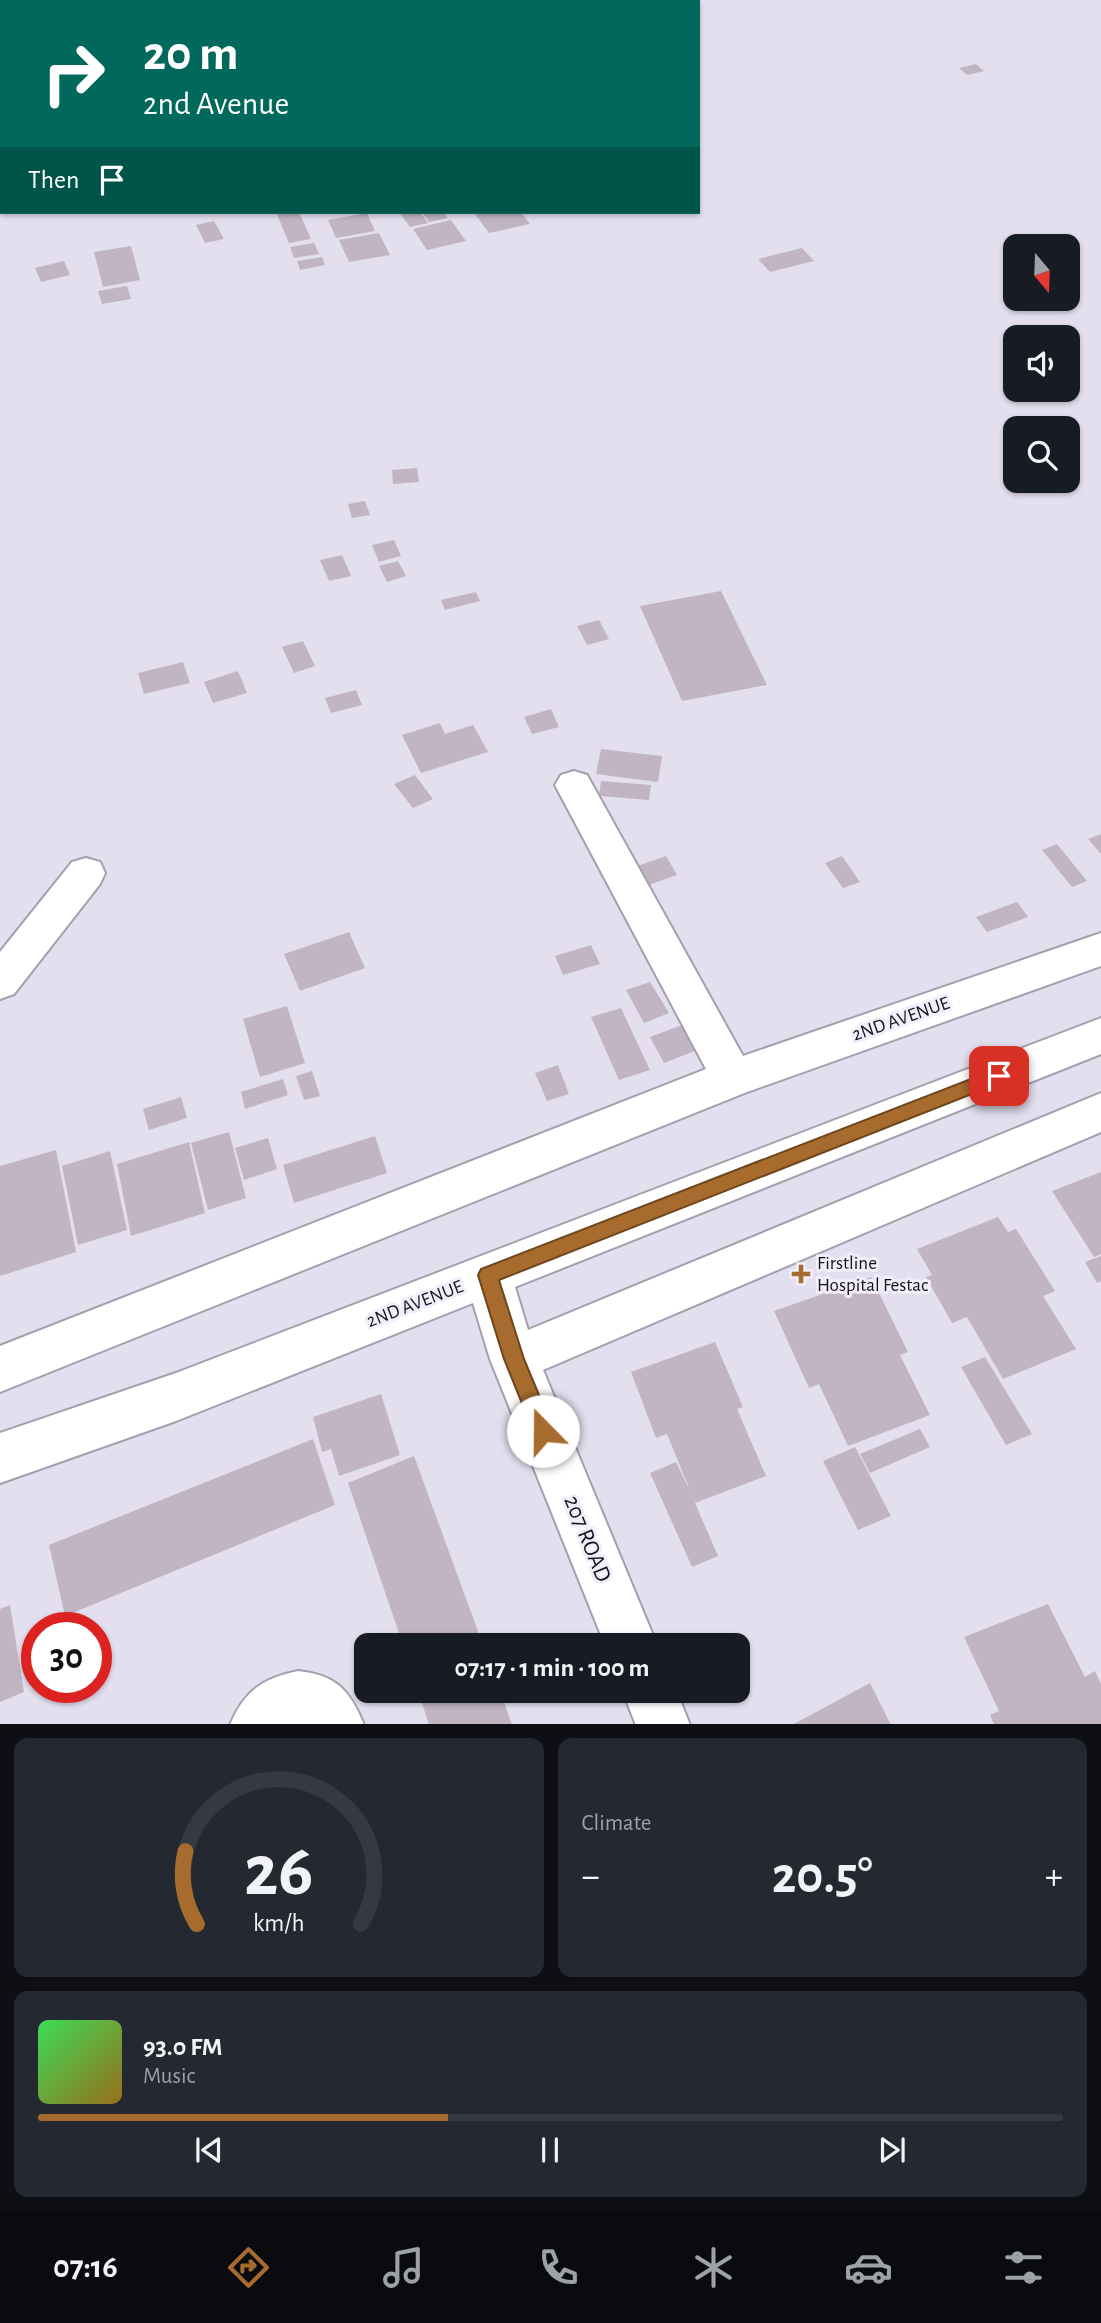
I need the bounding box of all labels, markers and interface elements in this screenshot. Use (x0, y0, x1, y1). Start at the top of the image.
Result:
icon: right (28, 28, 119, 119)
text: 20 m (143, 30, 239, 79)
text: 2nd Avenue (143, 88, 289, 120)
icon: arrive (93, 161, 131, 199)
text: Then (28, 167, 79, 193)
north arrow (1003, 234, 1080, 312)
map controls (1003, 234, 1080, 493)
button: sound (1003, 325, 1080, 402)
button: search (1003, 416, 1080, 493)
street label: 2ND AVENUE (850, 993, 952, 1045)
pin (969, 1046, 1029, 1106)
icon: arrive (980, 1057, 1018, 1095)
place label: Firstline Hospital Festac (817, 1254, 928, 1295)
marker: Firstline Hospital Festac (791, 1264, 811, 1284)
street label: 2ND AVENUE (364, 1277, 466, 1331)
position arrow (506, 1394, 580, 1468)
street label: 207 ROAD (559, 1493, 615, 1585)
speed limit sign: 30 (21, 1612, 112, 1703)
text: 07:17 · 1 min · 100 m (454, 1655, 650, 1681)
text: Climate (582, 1812, 651, 1835)
text: 26 (244, 1836, 313, 1909)
text: 20.5° (772, 1850, 873, 1902)
text: − (582, 1858, 600, 1896)
text: + (1045, 1858, 1063, 1896)
text: km/h (253, 1910, 305, 1935)
text: 93.0 FM (143, 2034, 223, 2060)
text: Music (143, 2065, 195, 2088)
icon: previous (190, 2131, 228, 2169)
icon: pause (531, 2131, 569, 2169)
icon: next (873, 2131, 911, 2169)
icon: directions (224, 2243, 273, 2292)
icon: music (379, 2243, 428, 2292)
icon: phone (534, 2243, 583, 2292)
icon: climate (689, 2243, 738, 2292)
icon: car (844, 2243, 893, 2292)
icon: filters (999, 2243, 1048, 2292)
text: 07:16 (53, 2251, 118, 2283)

